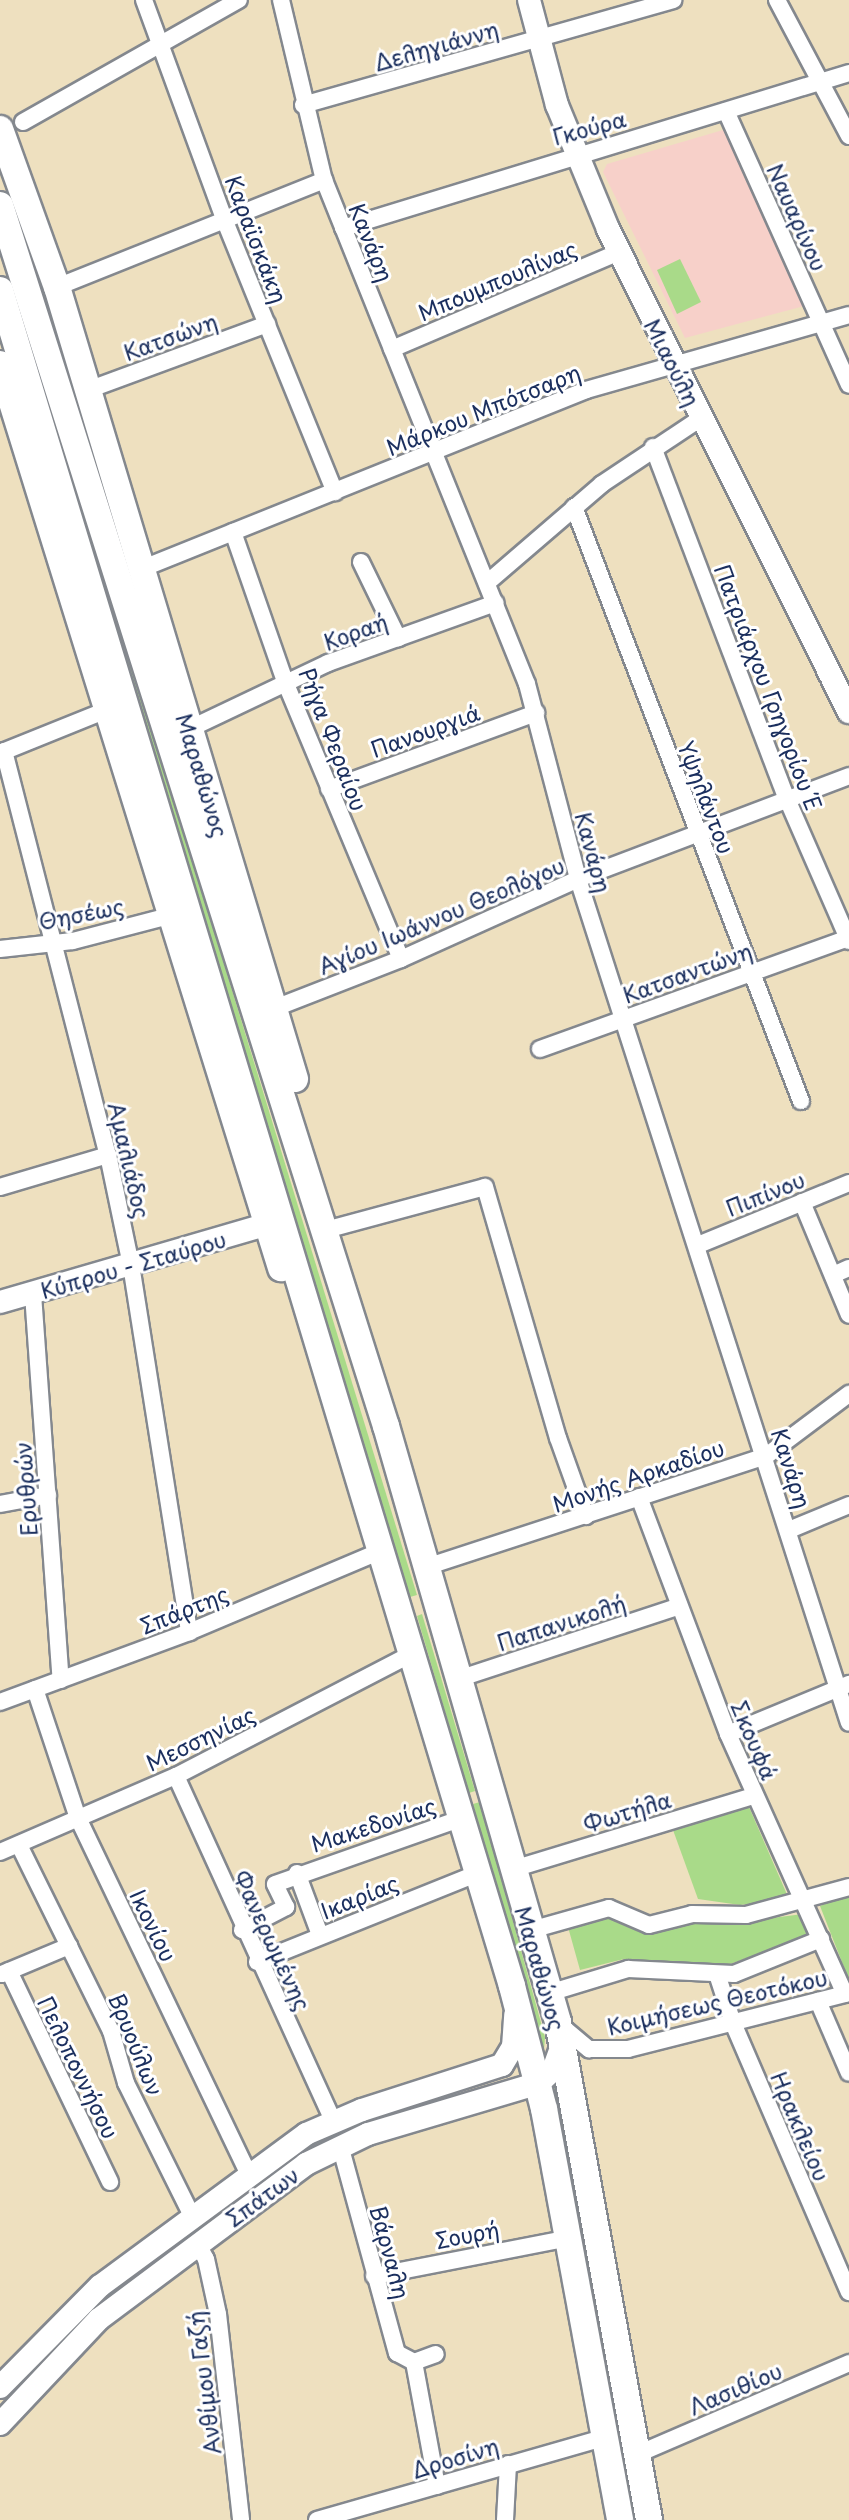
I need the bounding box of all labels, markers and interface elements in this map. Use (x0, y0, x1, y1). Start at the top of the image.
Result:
street label: Δεληγιάννη (371, 15, 501, 75)
street label: Γκούρα (549, 105, 629, 149)
street label: Ναυαρίνου (763, 159, 833, 275)
street label: Καραϊσκάκη (221, 171, 293, 307)
street label: Κανάρη (344, 199, 400, 285)
street label: Μπουμπουλίνας (414, 235, 580, 325)
street label: Κατσώνη (120, 307, 220, 365)
street label: Μιαούλη (640, 314, 706, 410)
street label: Μάρκου Μπότσαρη (381, 358, 585, 460)
street label: Πατριάρχου Γρηγορίου Ε΄ (710, 561, 828, 813)
street label: Κοραή (319, 607, 391, 655)
street label: Ρήγα Φεραίου (295, 664, 373, 814)
street label: Πανουργιά (367, 698, 483, 762)
street label: Μαραθώνος (172, 710, 234, 840)
street label: Υψηλάντου (673, 737, 741, 857)
street label: Κανάρη (571, 809, 617, 895)
street label: Αγίου Ιωάννου Θεολόγου (314, 851, 568, 979)
street label: Θησέως (36, 892, 126, 934)
street label: Κατσαντώνη (619, 936, 755, 1008)
street label: Αμαλιάδος (104, 1099, 156, 1221)
street label: Πιπίνου (722, 1165, 808, 1221)
street label: Κύπρου - Σταύρου (37, 1225, 229, 1303)
street label: Κανάρη (767, 1425, 817, 1511)
street label: Μονής Αρκαδίου (548, 1433, 728, 1517)
street label: Ερυθρών (9, 1441, 41, 1537)
street label: Σπάρτης (136, 1579, 232, 1639)
street label: Παπανικολή (493, 1589, 629, 1655)
street label: Σκουφά (727, 1697, 783, 1783)
street label: Μεσσηνίας (141, 1700, 259, 1776)
street label: Φωτήλα (580, 1785, 674, 1837)
street label: Μακεδονίας (307, 1791, 439, 1857)
street label: Φανερωμένης (229, 1866, 317, 2014)
street label: Ικαρίας (316, 1868, 402, 1924)
street label: Ικονίου (125, 1885, 183, 1965)
street label: Μαραθώνος (511, 1903, 571, 2033)
street label: Κοιμήσεως Θεοτόκου (604, 1963, 830, 2039)
street label: Βρυούλων (105, 1989, 169, 2099)
street label: Πελοποννήσου (33, 1992, 125, 2142)
street label: Ηρακλείου (766, 2067, 836, 2185)
street label: Σπάτων (220, 2161, 304, 2231)
street label: Βάρναλη (366, 2202, 416, 2302)
street label: Σουρή (433, 2215, 501, 2253)
street label: Ανθίμου Γαζή (181, 2310, 225, 2456)
street label: Λασιθίου (684, 2357, 786, 2419)
street label: Δροσίνη (408, 2431, 502, 2483)

